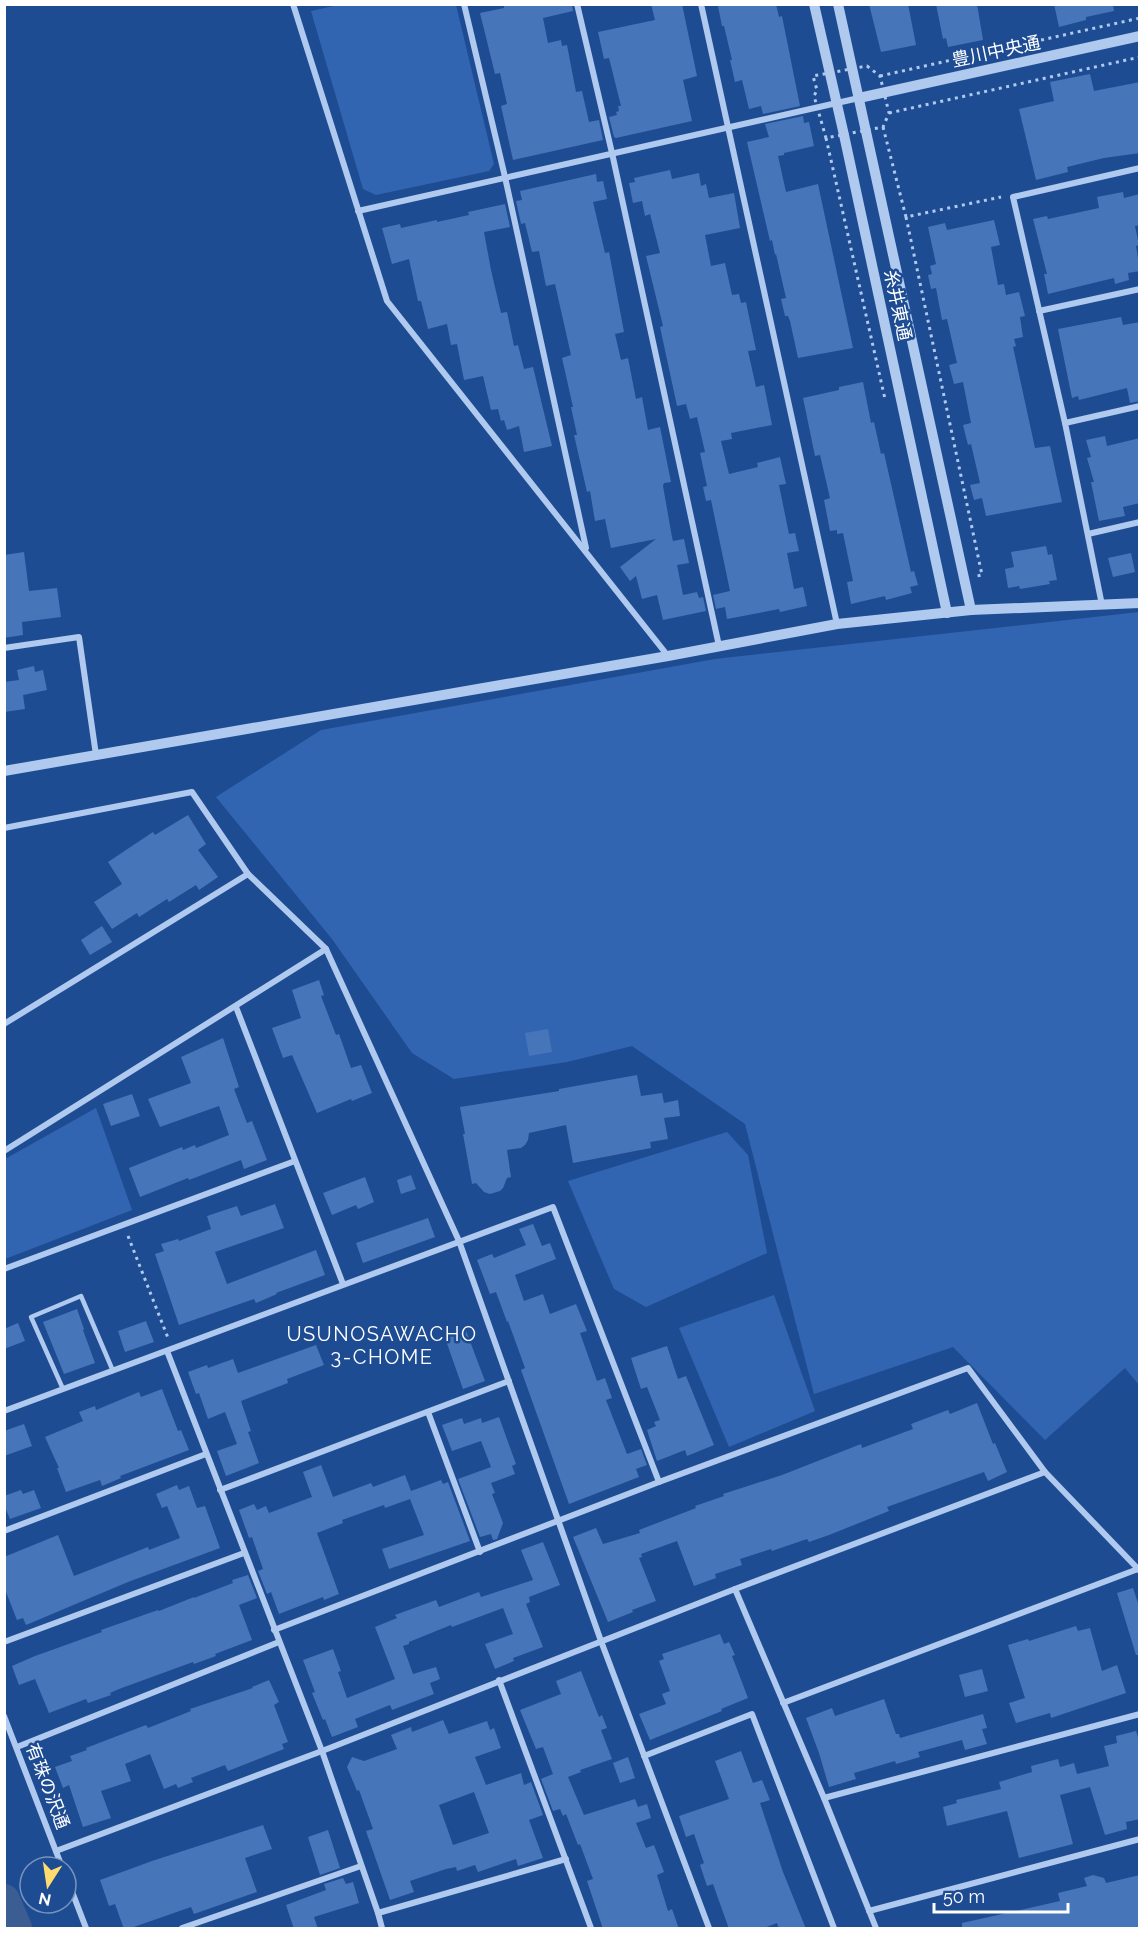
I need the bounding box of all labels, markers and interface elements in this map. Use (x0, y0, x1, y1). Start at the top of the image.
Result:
street label: 豊川中央通 (950, 31, 1042, 71)
street label: 糸井東通 (880, 268, 916, 342)
district label: USUNOSAWACHO 3-CHOME (286, 1322, 478, 1369)
street label: 有珠の沢通 (22, 1740, 74, 1832)
north arrow (18, 1855, 78, 1915)
scale bar (934, 1876, 1068, 1914)
text: 50 m (943, 1886, 985, 1907)
text: N (37, 1889, 53, 1910)

